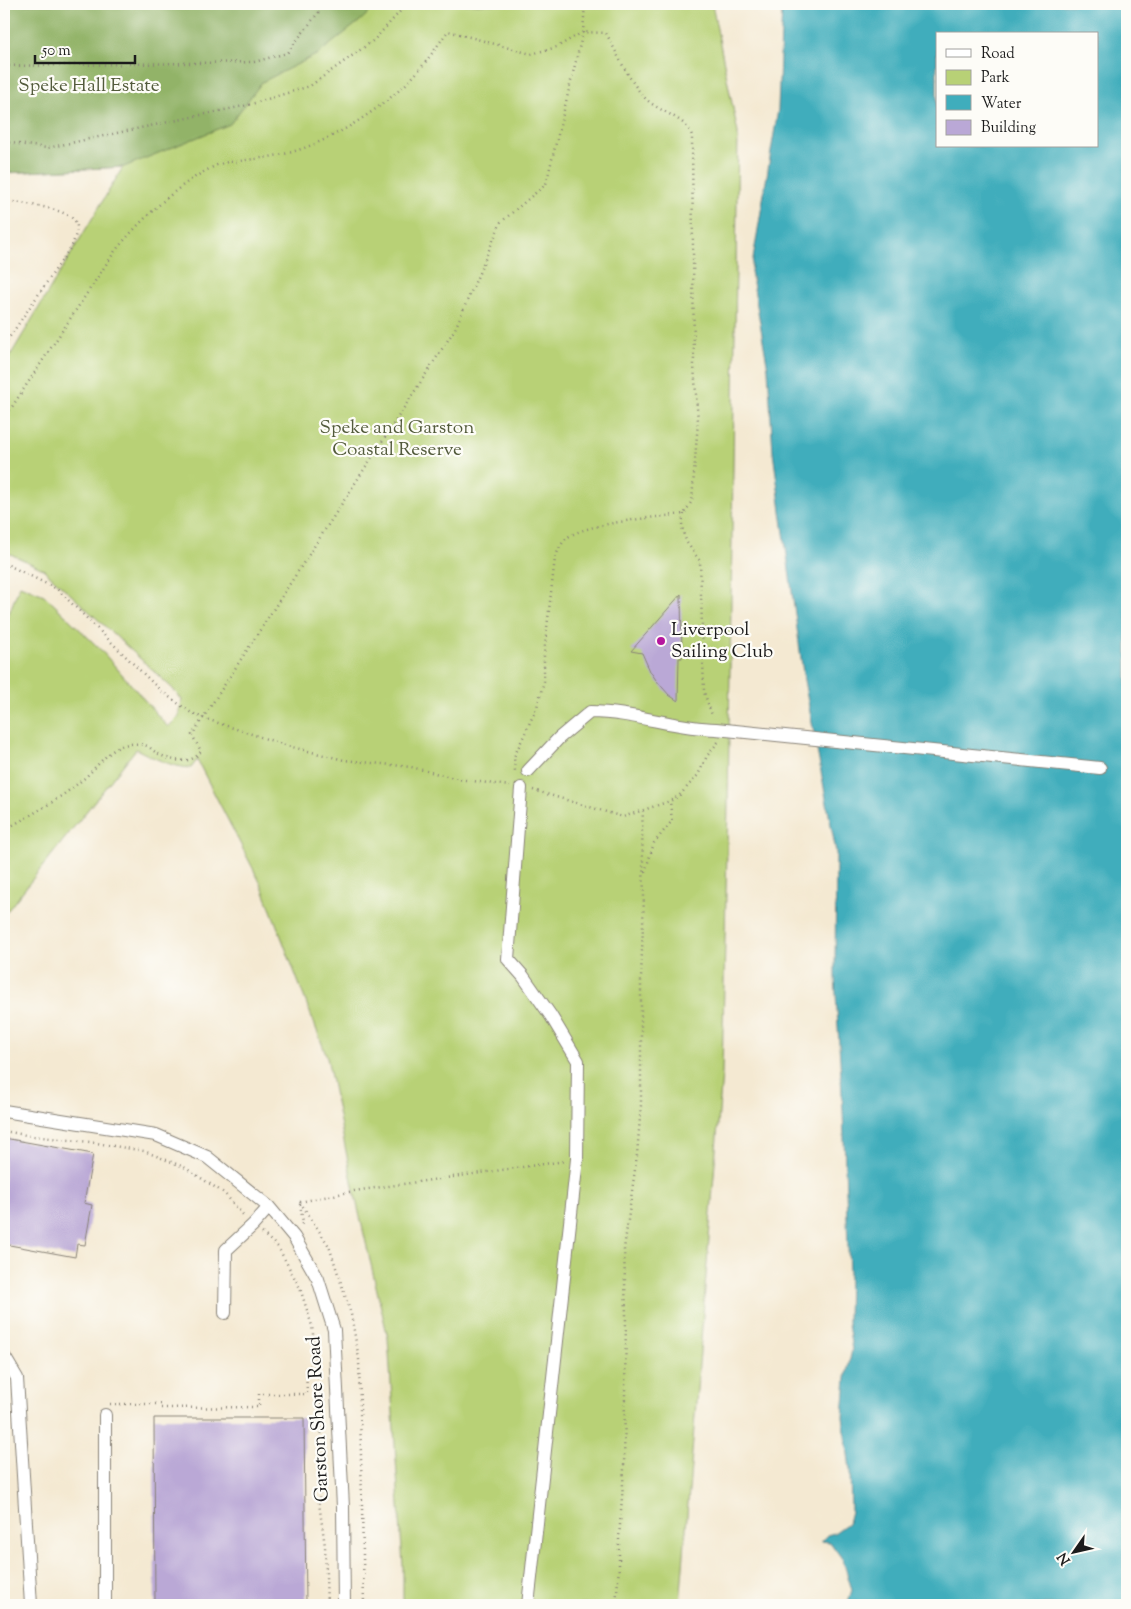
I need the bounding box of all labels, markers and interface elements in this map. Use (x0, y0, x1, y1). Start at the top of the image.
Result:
scale bar (35, 32, 135, 64)
legend (936, 32, 1098, 148)
text: 50 m (41, 41, 71, 62)
text: Road (981, 44, 1015, 65)
text: Park (981, 68, 1010, 89)
park label: Speke Hall Estate (18, 73, 160, 100)
text: Water (981, 94, 1022, 115)
text: Building (981, 118, 1036, 139)
park label: Speke and Garston Coastal Reserve (320, 415, 474, 464)
place label: Liverpool Sailing Club (671, 617, 773, 666)
marker: Liverpool Sailing Club (655, 635, 667, 647)
street label: Garston Shore Road (301, 1335, 337, 1503)
north arrow (1048, 1526, 1098, 1576)
text: N (1053, 1548, 1076, 1568)

